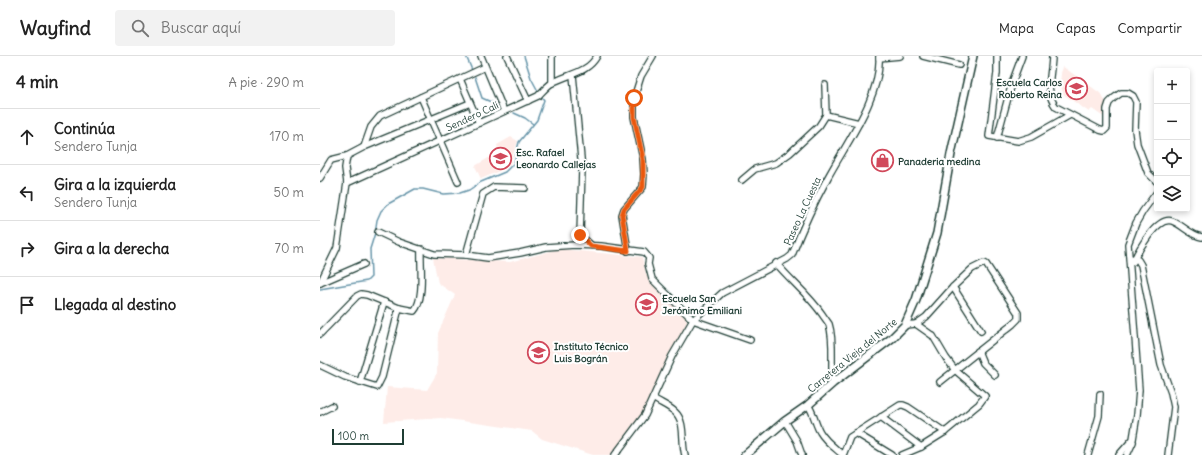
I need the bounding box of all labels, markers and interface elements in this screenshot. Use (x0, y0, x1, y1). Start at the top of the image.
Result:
search box (115, 10, 395, 46)
text: Wayfind (20, 16, 91, 40)
icon: search (129, 17, 151, 39)
text: Buscar aquí (161, 18, 241, 37)
text: Mapa (999, 19, 1034, 37)
text: Capas (1056, 19, 1096, 37)
text: Compartir (1118, 19, 1182, 37)
map controls (1154, 68, 1190, 212)
button: + (1154, 68, 1190, 104)
text: 4 min (16, 71, 58, 93)
text: A pie · 290 m (229, 74, 304, 91)
school or university icon: Escuela Carlos Roberto Reina (1064, 75, 1090, 101)
place label: Escuela Carlos Roberto Reina (996, 76, 1062, 101)
route start (625, 89, 643, 107)
street label: Sendero Cali (444, 99, 501, 134)
button: − (1154, 104, 1190, 140)
text: Continúa (54, 119, 115, 138)
icon: ahead (16, 126, 38, 148)
text: 170 m (269, 128, 304, 145)
text: Sendero Tunja (54, 138, 137, 155)
button: locate (1154, 140, 1190, 176)
school or university icon: Esc. Rafael Leonardo Callejas (488, 145, 514, 171)
place label: Esc. Rafael Leonardo Callejas (516, 146, 597, 171)
shop icon: Panaderia medina (870, 148, 896, 174)
place label: Panaderia medina (898, 155, 981, 168)
text: Gira a la izquierda (54, 175, 176, 194)
street label: Paseo La Cuesta (781, 175, 824, 248)
button: layers (1154, 176, 1190, 212)
icon: left (16, 182, 38, 204)
text: 50 m (273, 184, 304, 201)
text: Sendero Tunja (54, 194, 137, 211)
route end (571, 226, 589, 244)
icon: right (16, 238, 38, 260)
text: Gira a la derecha (54, 239, 169, 258)
text: 70 m (275, 240, 304, 257)
school or university icon: Escuela San Jerónimo Emiliani (633, 291, 659, 317)
place label: Escuela San Jerónimo Emiliani (662, 292, 742, 317)
icon: arrive (16, 294, 38, 316)
text: Llegada al destino (54, 295, 176, 314)
street label: Carretera Vieja del Norte (805, 315, 900, 395)
school or university icon: Instituto Técnico Luis Bográn (525, 339, 551, 365)
place label: Instituto Técnico Luis Bográn (554, 340, 629, 365)
scale bar (332, 427, 404, 446)
text: 100 m (338, 429, 369, 443)

